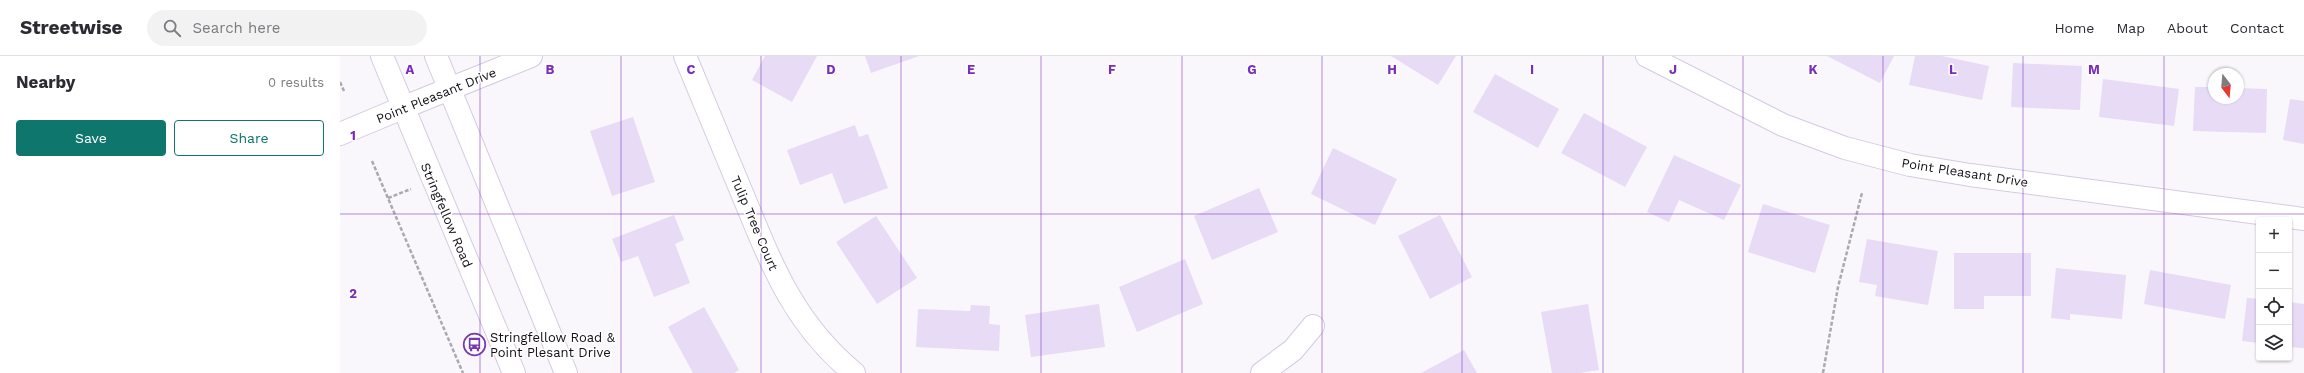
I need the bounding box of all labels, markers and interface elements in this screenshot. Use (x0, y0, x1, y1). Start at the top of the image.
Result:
search box (147, 10, 427, 46)
text: Streetwise (20, 16, 123, 39)
icon: search (161, 17, 183, 39)
text: Search here (193, 19, 280, 37)
text: Home (2054, 20, 2094, 36)
text: Map (2116, 20, 2145, 36)
text: About (2167, 20, 2208, 36)
text: Contact (2230, 20, 2284, 36)
text: A (406, 62, 415, 77)
text: B (546, 62, 555, 77)
text: C (687, 62, 696, 77)
text: D (826, 62, 836, 77)
text: E (967, 62, 975, 77)
text: F (1108, 62, 1116, 77)
text: G (1247, 62, 1257, 77)
text: H (1387, 62, 1397, 77)
text: I (1530, 62, 1534, 77)
text: J (1669, 62, 1677, 77)
text: K (1808, 62, 1818, 77)
text: L (1949, 62, 1957, 77)
text: M (2088, 62, 2100, 77)
street label: Point Pleasant Drive (374, 65, 498, 126)
north arrow (2208, 68, 2244, 104)
text: Nearby (16, 72, 75, 92)
text: 0 results (268, 75, 324, 90)
button: Save (16, 120, 166, 156)
button: Share (174, 120, 324, 156)
text: 1 (350, 128, 356, 143)
street label: Point Pleasant Drive (1901, 155, 2029, 190)
street label: Stringfellow Road (418, 161, 475, 270)
street label: Tulip Tree Court (728, 174, 781, 273)
map controls (2256, 217, 2292, 361)
button: + (2256, 217, 2292, 253)
button: − (2256, 253, 2292, 289)
text: 2 (349, 286, 357, 301)
button: locate (2256, 289, 2292, 325)
button: layers (2256, 325, 2292, 361)
place label: Stringfellow Road & Point Plesant Drive (490, 330, 616, 360)
bus stop icon: Stringfellow Road & Point Plesant Drive (462, 331, 488, 357)

